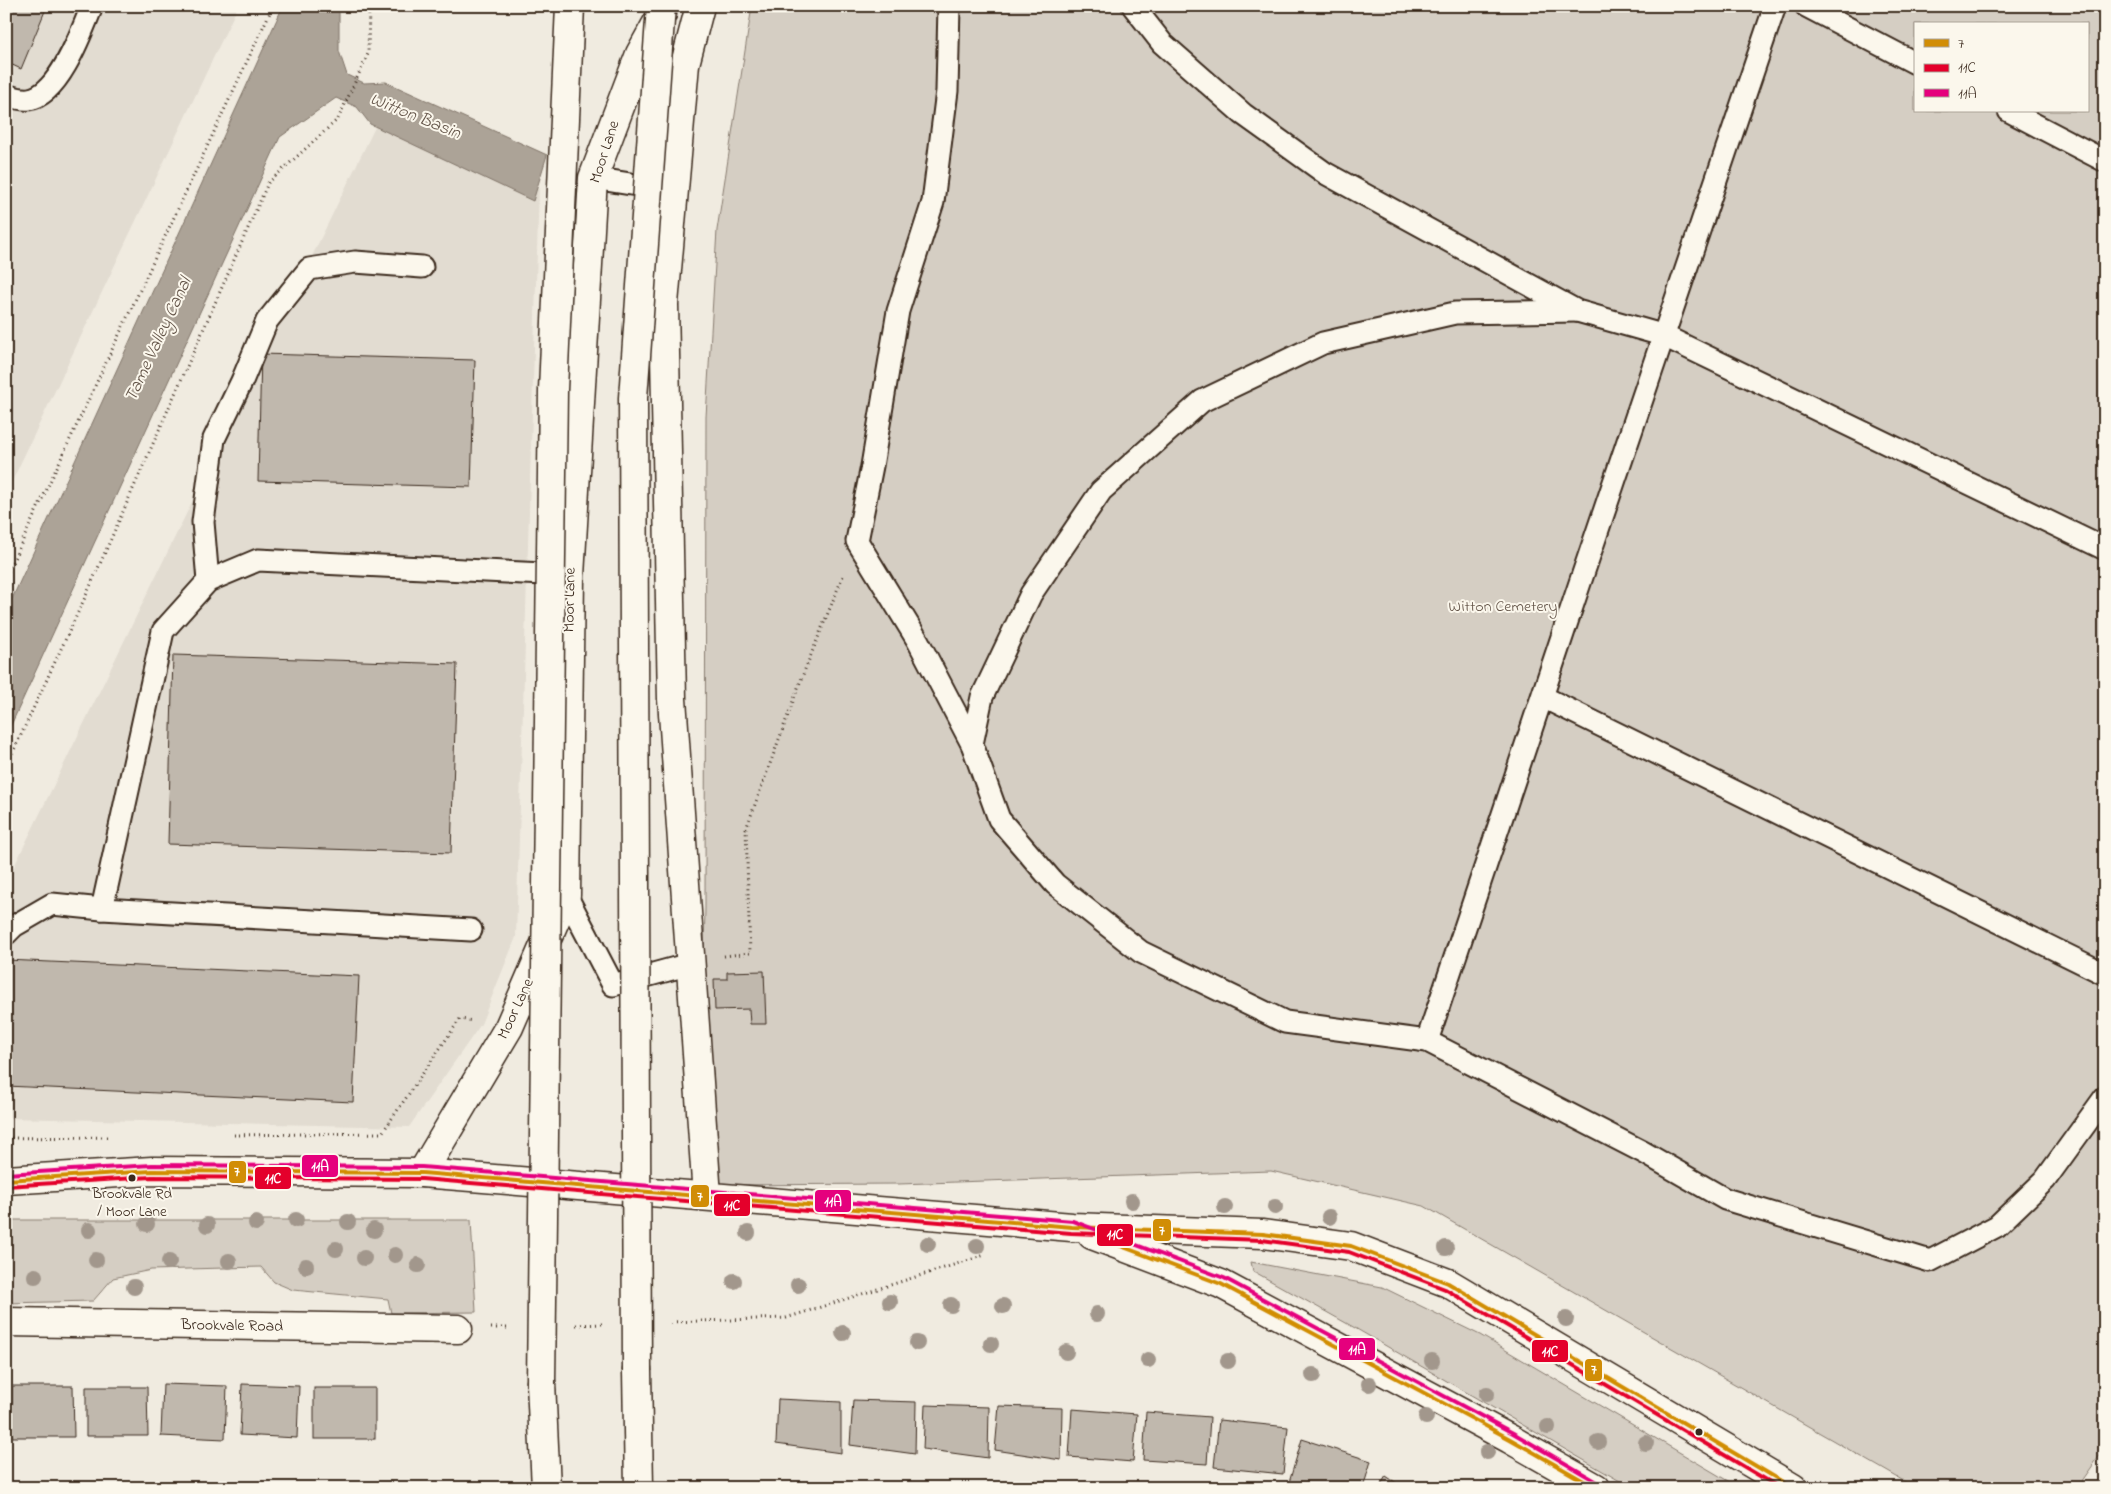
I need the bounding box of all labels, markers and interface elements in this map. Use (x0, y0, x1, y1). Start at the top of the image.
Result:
legend (1914, 22, 2088, 112)
text: 7 (1958, 33, 1964, 55)
text: 11C (1958, 57, 1976, 79)
text: 11A (1958, 83, 1977, 105)
water label: Witton Basin (366, 87, 465, 147)
street label: Moor Lane (584, 117, 627, 187)
water label: Tame Valley Canal (119, 272, 200, 406)
street label: Moor Lane (557, 567, 583, 633)
park label: Witton Cemetery (1449, 595, 1558, 619)
street label: Moor Lane (491, 974, 541, 1043)
line badge: 11A (301, 1154, 339, 1178)
text: 11A (311, 1157, 329, 1178)
line badge: 7 (228, 1160, 247, 1184)
text: 7 (234, 1162, 240, 1183)
line badge: 11C (254, 1166, 292, 1190)
text: 11C (265, 1169, 282, 1190)
marker: Brookvale Rd / Moor Lane (127, 1173, 137, 1183)
place label: Brookvale Rd / Moor Lane (91, 1183, 173, 1223)
line badge: 7 (690, 1184, 710, 1208)
text: 7 (697, 1187, 703, 1208)
line badge: 11A (814, 1189, 852, 1213)
text: 11A (824, 1192, 842, 1213)
line badge: 11C (713, 1193, 751, 1217)
text: 11C (724, 1196, 741, 1217)
line badge: 7 (1152, 1218, 1172, 1242)
text: 7 (1159, 1221, 1165, 1242)
line badge: 11C (1096, 1223, 1134, 1247)
text: 11C (1107, 1225, 1124, 1246)
street label: Brookvale Road (180, 1313, 283, 1339)
line badge: 11A (1338, 1337, 1376, 1361)
line badge: 11C (1531, 1339, 1569, 1363)
text: 11A (1348, 1340, 1366, 1361)
text: 11C (1542, 1342, 1559, 1363)
line badge: 7 (1584, 1358, 1603, 1382)
text: 7 (1591, 1360, 1597, 1381)
unlabelled marker (1694, 1427, 1704, 1437)

